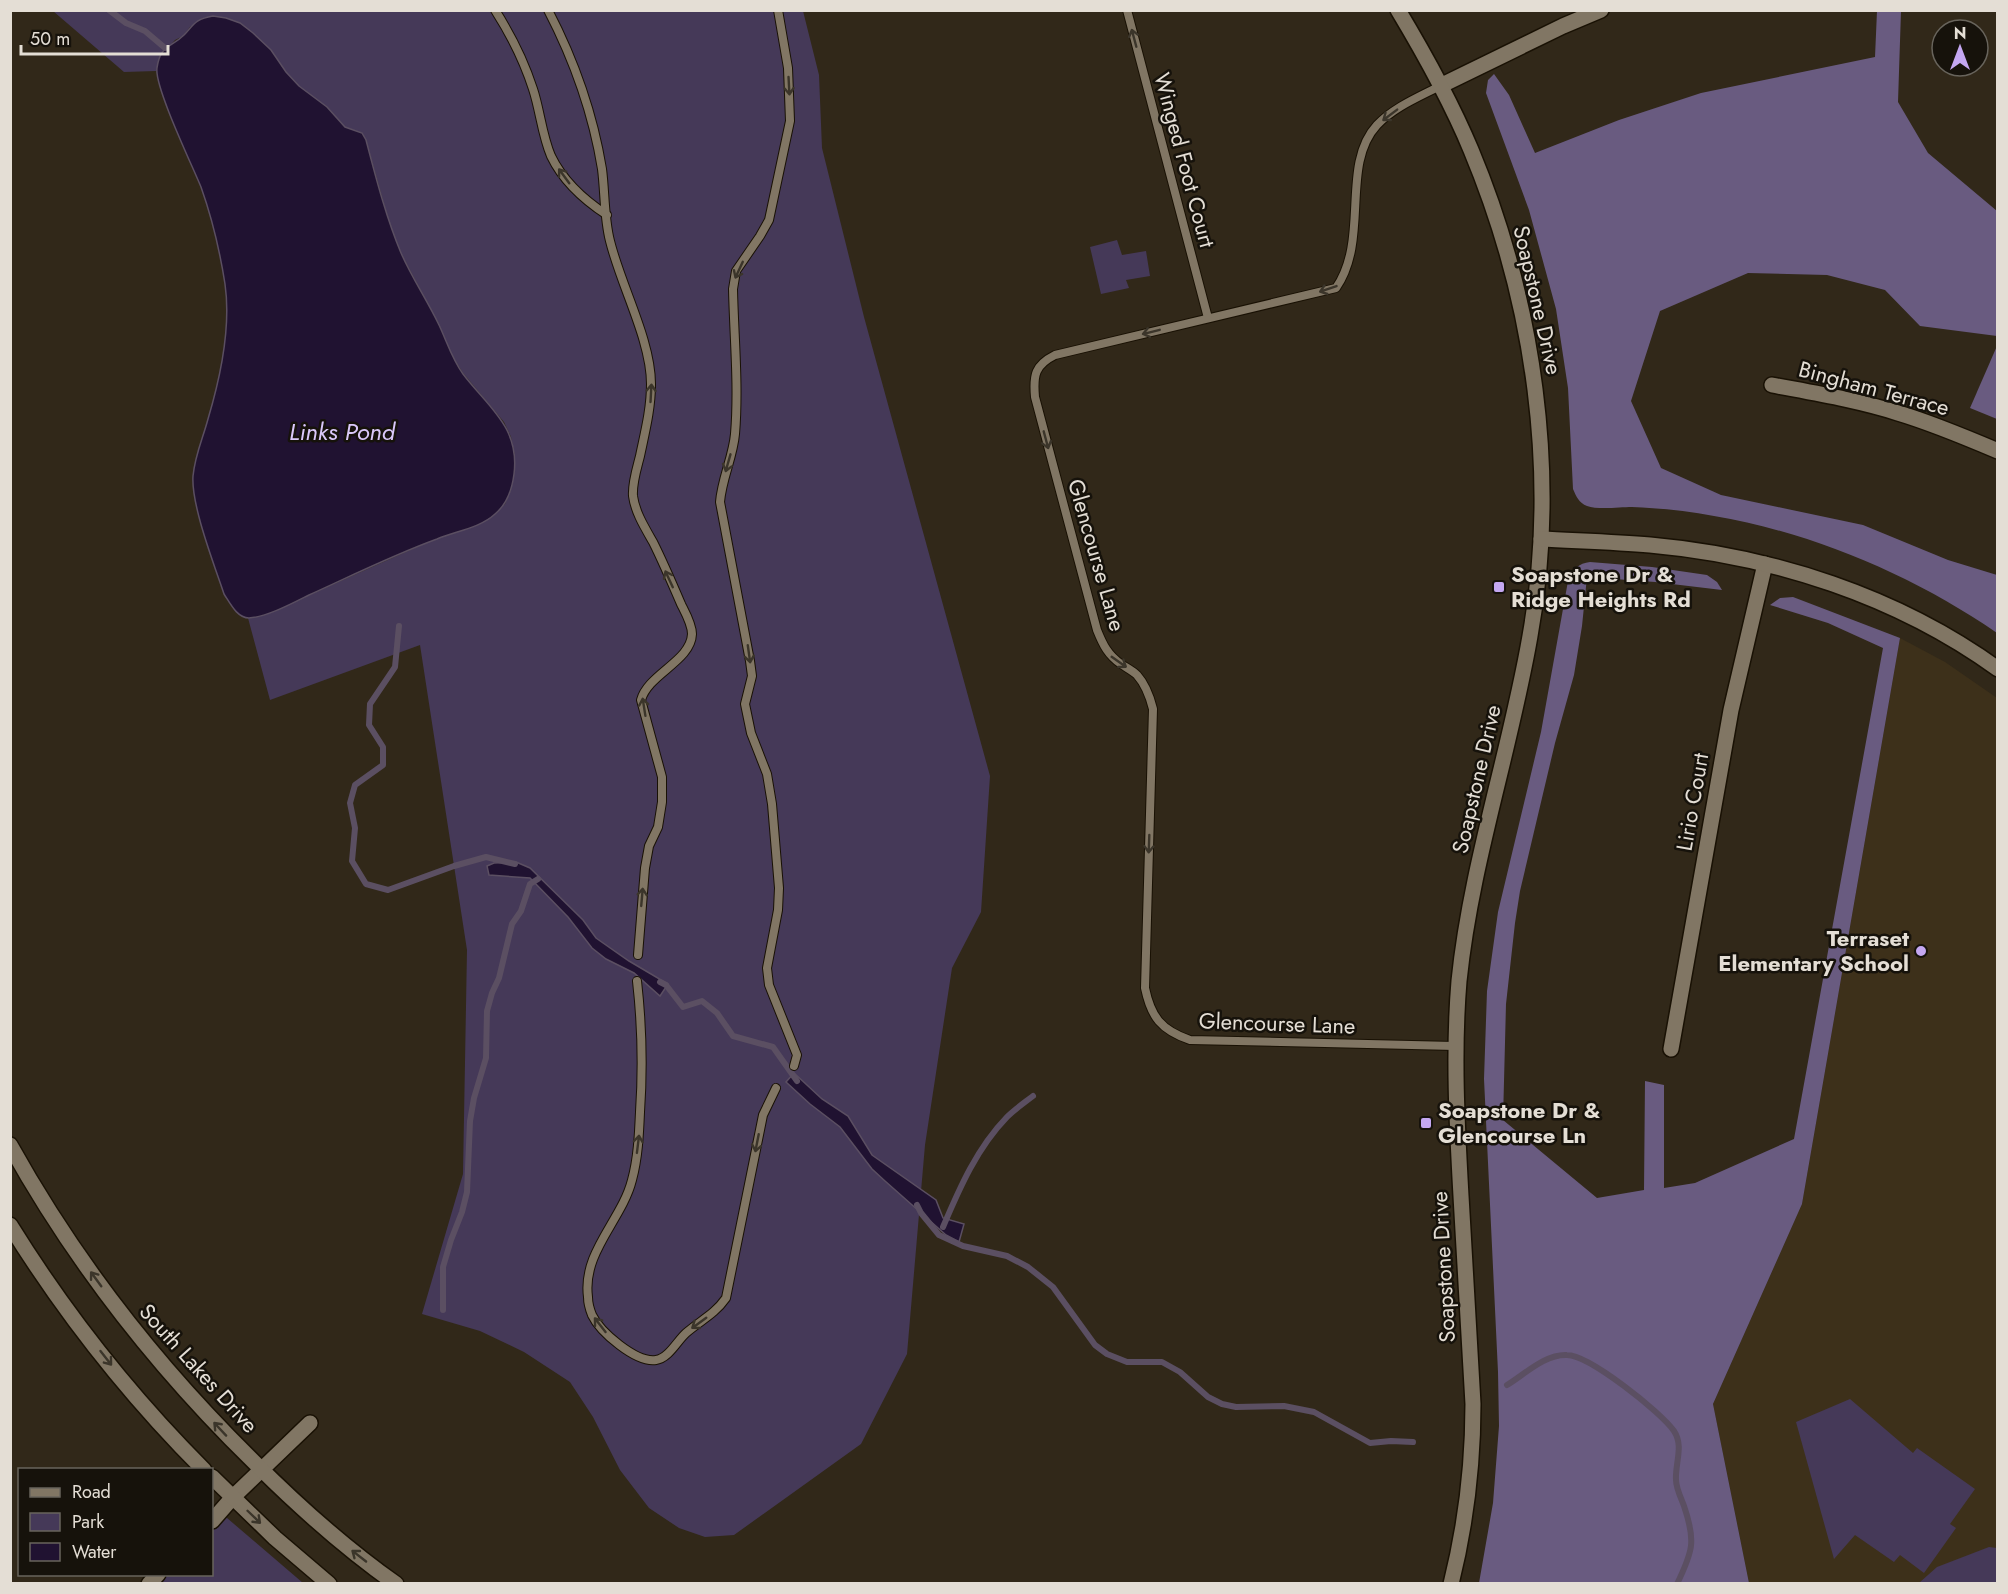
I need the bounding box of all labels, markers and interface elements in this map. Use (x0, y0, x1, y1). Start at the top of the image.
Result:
scale bar (21, 18, 168, 56)
north arrow (1930, 18, 1990, 78)
text: N (1954, 22, 1966, 45)
text: 50 m (30, 26, 70, 52)
one-way arrow (1128, 29, 1140, 48)
street label: Winged Foot Court (1146, 69, 1224, 252)
one-way arrow (783, 76, 794, 96)
one-way arrow (1382, 109, 1398, 121)
one-way arrow (558, 168, 570, 184)
street label: Soapstone Drive (1505, 222, 1571, 378)
one-way arrow (732, 261, 744, 279)
one-way arrow (1319, 284, 1338, 295)
one-way arrow (1142, 326, 1161, 338)
street label: Bingham Terrace (1795, 353, 1953, 423)
one-way arrow (645, 384, 656, 404)
water label: Links Pond (289, 414, 397, 449)
one-way arrow (1041, 430, 1053, 449)
one-way arrow (722, 453, 733, 472)
street label: Glencourse Lane (1060, 475, 1134, 635)
place label: Soapstone Dr & Ridge Heights Rd (1511, 558, 1691, 615)
one-way arrow (663, 570, 675, 588)
marker: Soapstone Dr & Ridge Heights Rd (1492, 580, 1506, 594)
one-way arrow (744, 644, 755, 663)
one-way arrow (1111, 656, 1127, 668)
one-way arrow (638, 698, 649, 718)
street label: Soapstone Drive (1443, 701, 1509, 857)
street label: Lirio Court (1668, 750, 1716, 854)
one-way arrow (1144, 833, 1155, 853)
one-way arrow (637, 887, 648, 907)
place label: Terraset Elementary School (1718, 922, 1909, 979)
marker: Terraset Elementary School (1914, 944, 1928, 958)
street label: Glencourse Lane (1198, 1004, 1356, 1042)
place label: Soapstone Dr & Glencourse Ln (1438, 1094, 1601, 1151)
marker: Soapstone Dr & Glencourse Ln (1419, 1116, 1433, 1130)
one-way arrow (751, 1133, 762, 1152)
one-way arrow (633, 1135, 644, 1155)
street label: Soapstone Drive (1423, 1190, 1463, 1344)
one-way arrow (90, 1272, 102, 1288)
street label: South Lakes Drive (132, 1296, 266, 1440)
one-way arrow (692, 1317, 708, 1329)
one-way arrow (594, 1318, 607, 1334)
one-way arrow (99, 1350, 112, 1366)
one-way arrow (214, 1422, 228, 1437)
legend (18, 1468, 213, 1576)
text: Road (72, 1479, 111, 1505)
text: Park (72, 1509, 104, 1535)
one-way arrow (246, 1510, 261, 1525)
text: Water (72, 1539, 117, 1565)
one-way arrow (352, 1549, 368, 1562)

